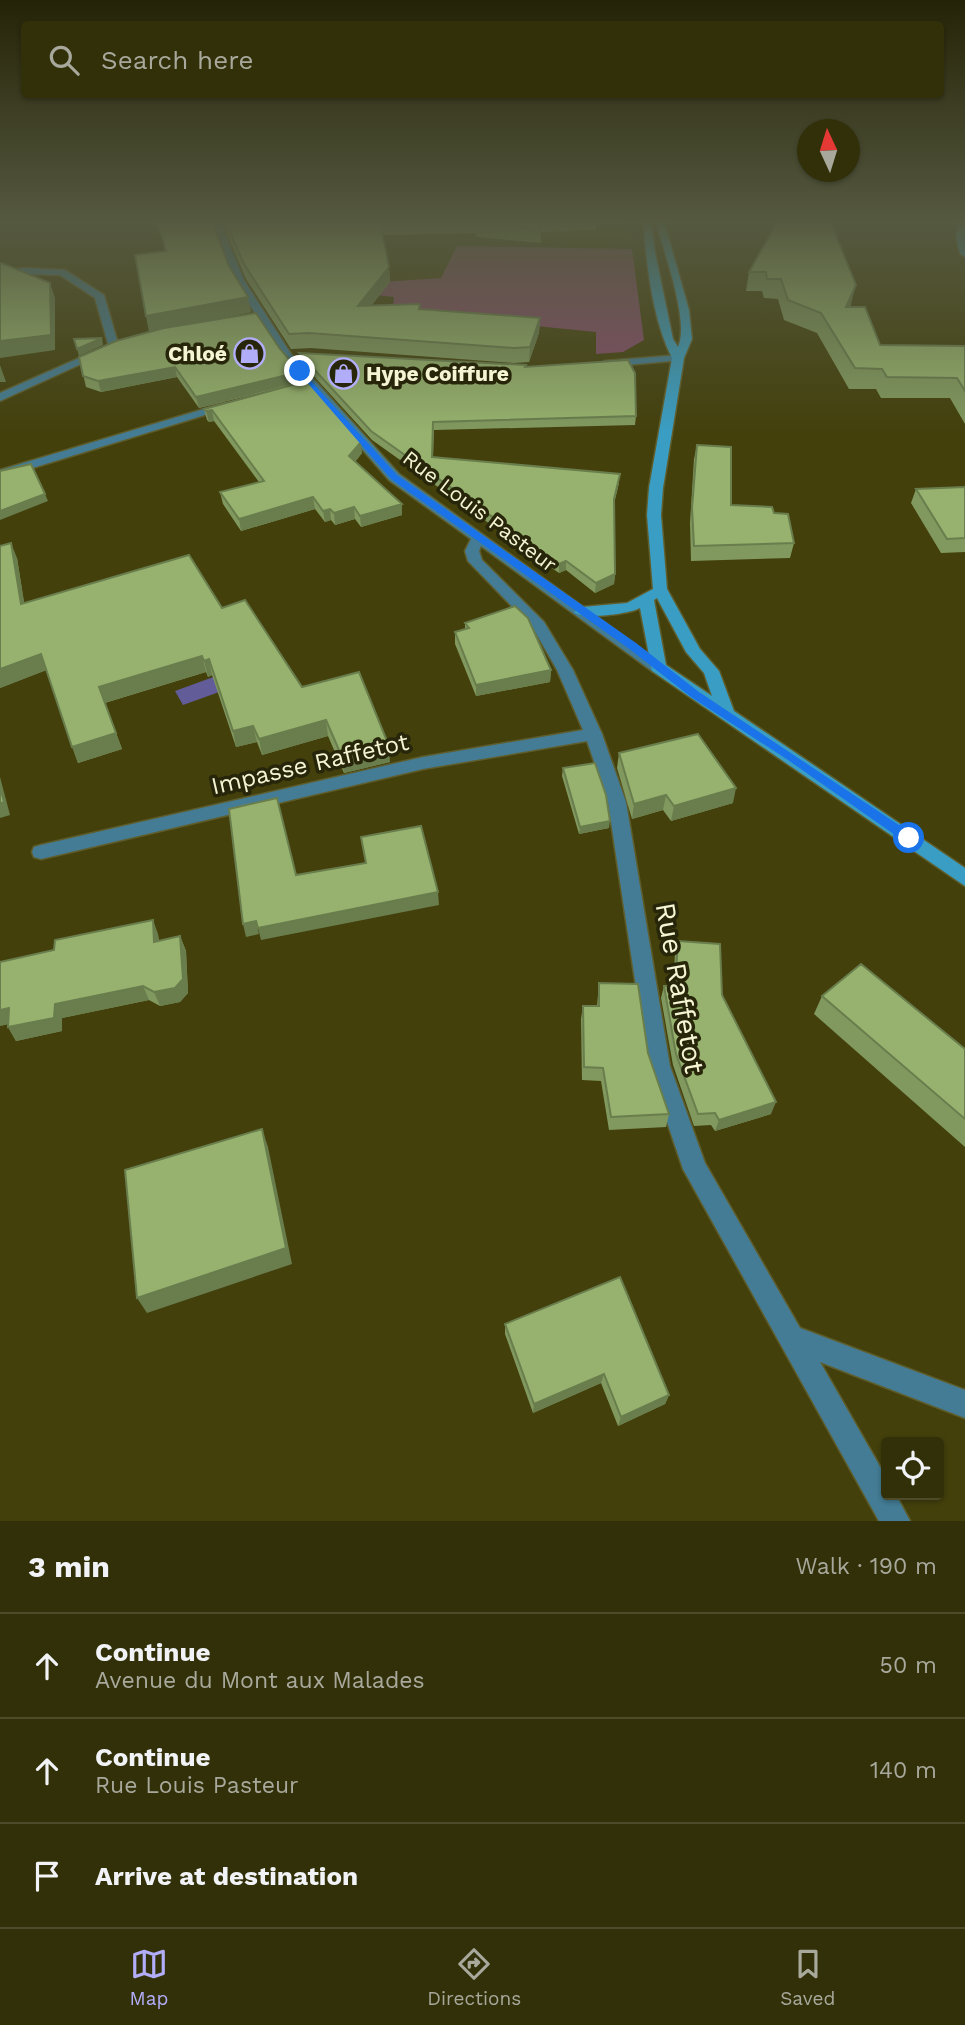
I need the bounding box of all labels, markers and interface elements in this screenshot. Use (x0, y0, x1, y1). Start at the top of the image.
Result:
search box (21, 21, 944, 98)
icon: search (45, 41, 83, 79)
text: Search here (101, 45, 253, 75)
north arrow (797, 119, 860, 182)
shop icon: Chloé (233, 336, 267, 370)
place label: Chloé (168, 341, 227, 366)
route end (284, 355, 315, 386)
shop icon: Hype Coiffure (326, 356, 360, 390)
place label: Hype Coiffure (366, 361, 509, 386)
street label: Rue Louis Pasteur (398, 445, 562, 577)
street label: Impasse Raffetot (209, 728, 411, 800)
route start (893, 822, 924, 853)
street label: Rue Raffetot (649, 900, 711, 1076)
map controls (881, 1437, 944, 1500)
button: locate (881, 1437, 944, 1500)
text: 3 min (28, 1549, 110, 1584)
text: Walk · 190 m (796, 1553, 937, 1580)
text: Continue (95, 1637, 211, 1667)
icon: ahead (28, 1647, 66, 1685)
text: 50 m (880, 1652, 937, 1679)
text: Avenue du Mont aux Malades (95, 1667, 425, 1694)
text: Continue (95, 1742, 211, 1772)
icon: ahead (28, 1752, 66, 1790)
text: 140 m (870, 1757, 937, 1784)
text: Rue Louis Pasteur (95, 1772, 298, 1799)
icon: arrive (28, 1857, 66, 1895)
text: Arrive at destination (95, 1861, 358, 1891)
tab: Map (130, 1945, 168, 2010)
tab: Directions (427, 1945, 521, 2010)
tab: Saved (780, 1945, 835, 2010)

